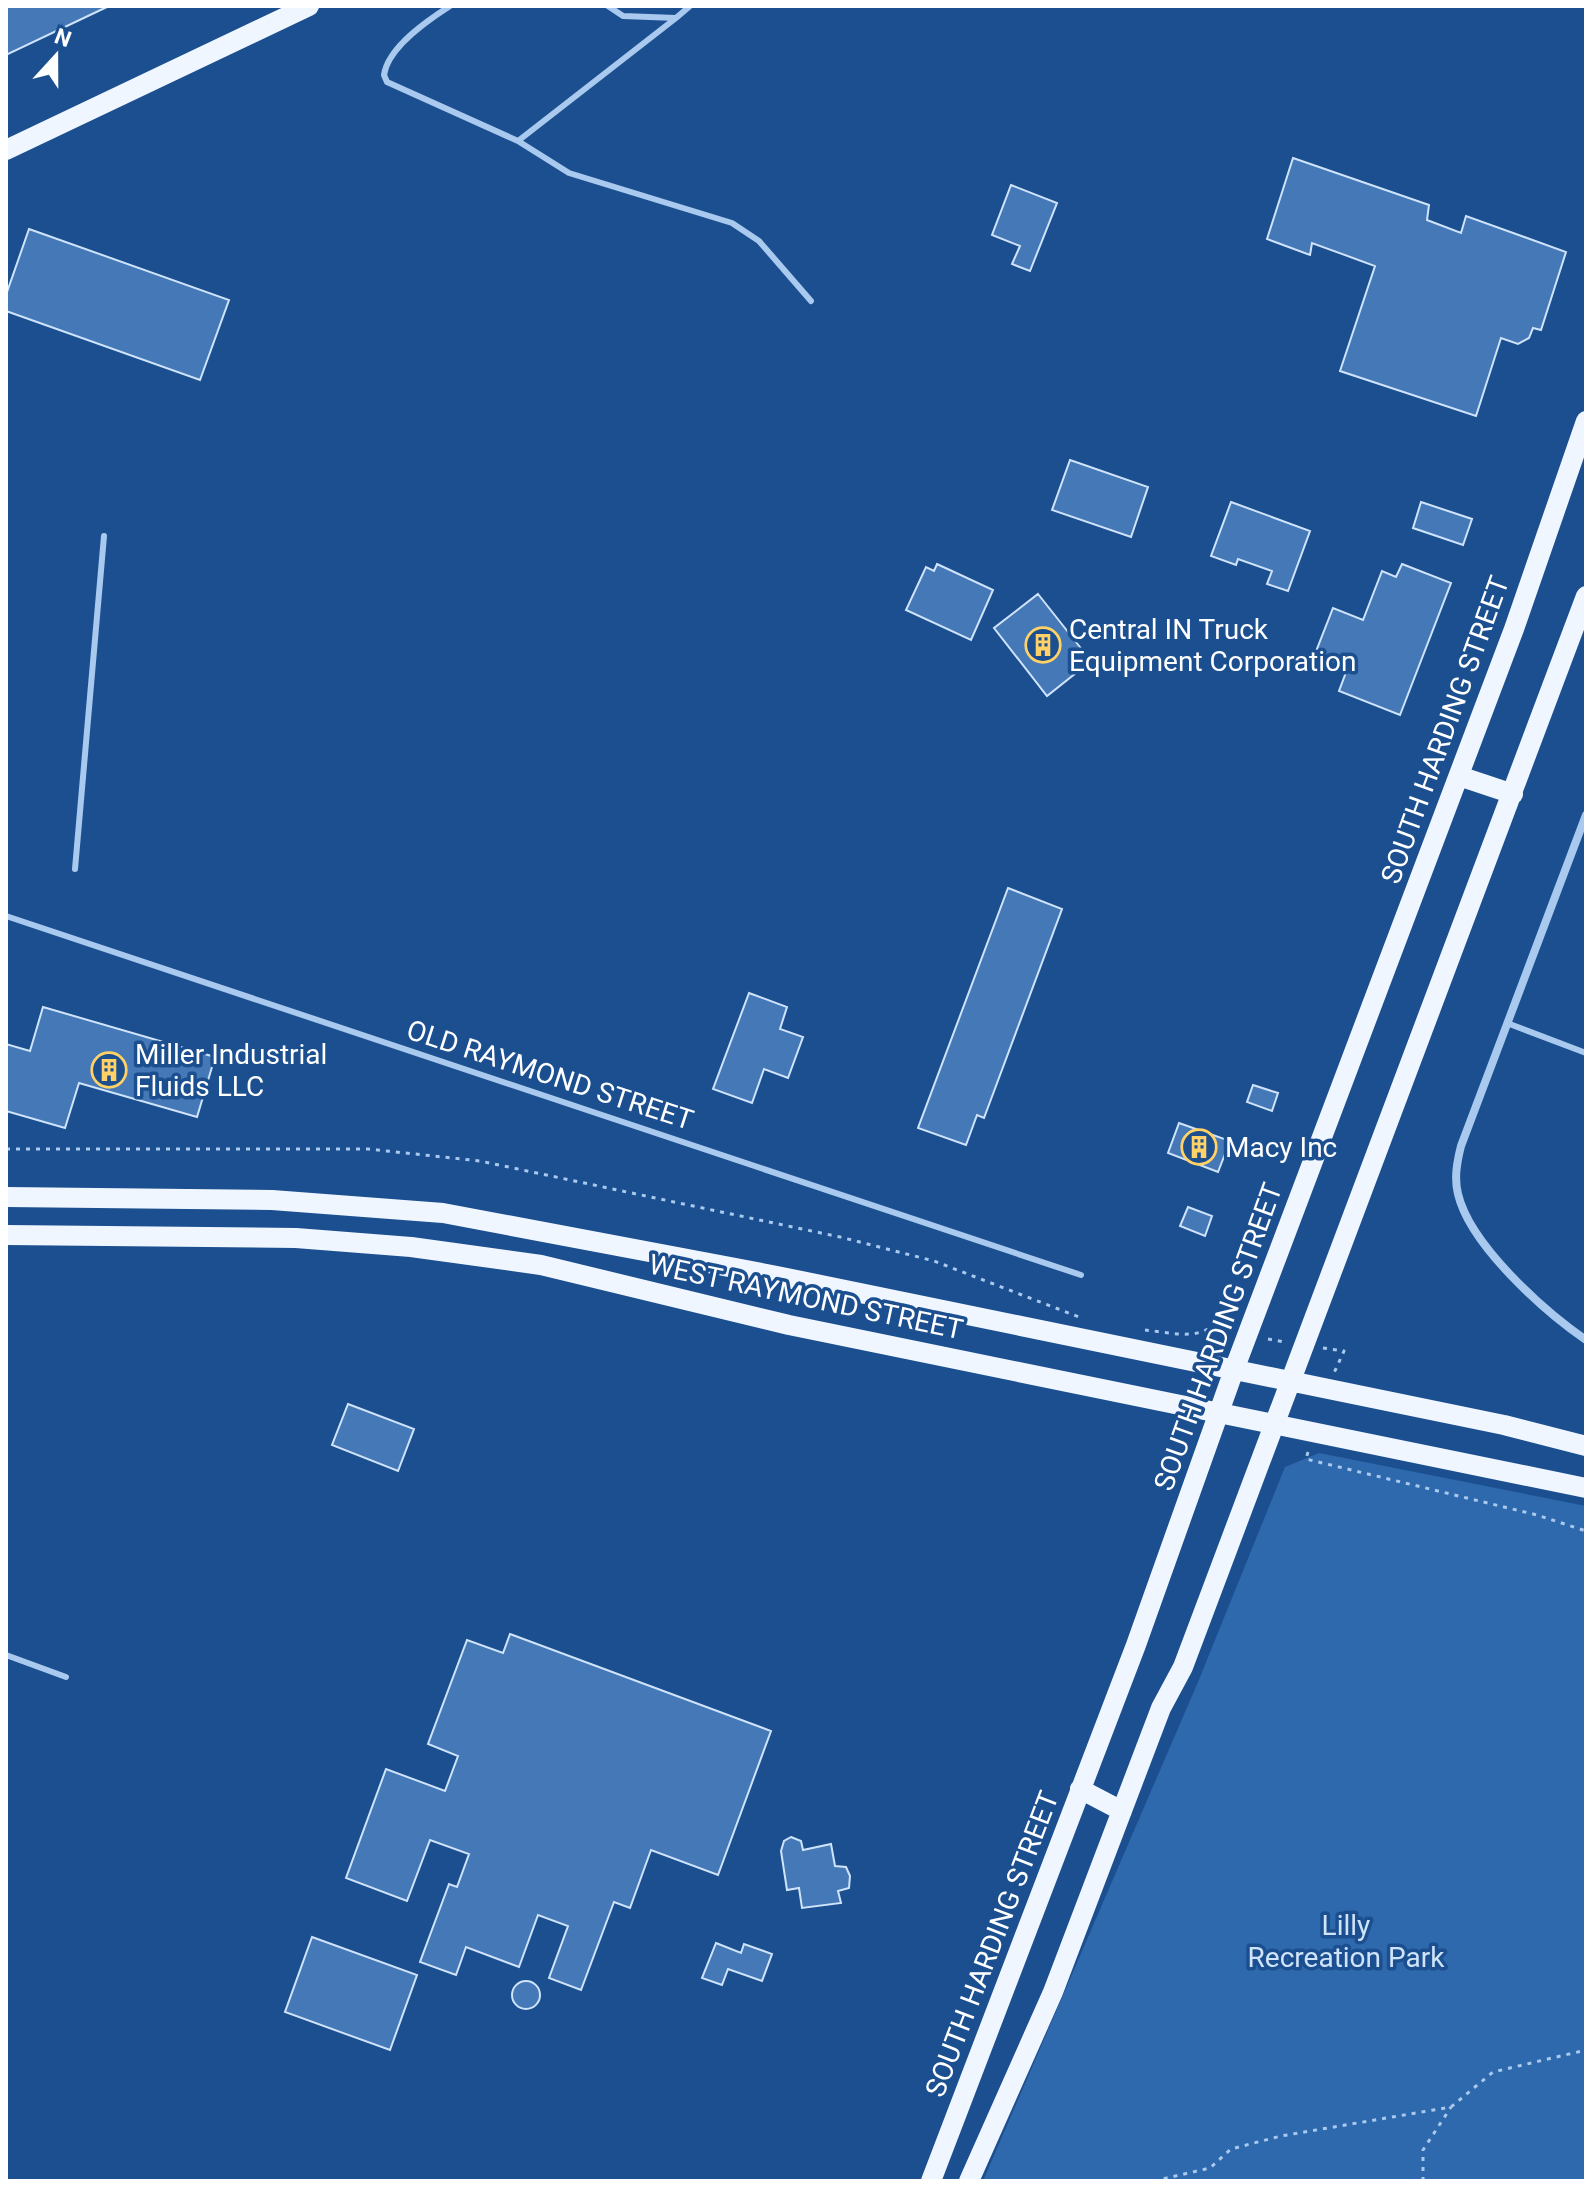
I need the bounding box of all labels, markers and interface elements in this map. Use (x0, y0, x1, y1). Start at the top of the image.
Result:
north arrow (16, 16, 96, 96)
text: N (51, 23, 75, 52)
street label: SOUTH HARDING STREET (1374, 571, 1516, 888)
place label: Central IN Truck Equipment Corporation (1069, 613, 1356, 678)
building icon: Central IN Truck Equipment Corporation (1024, 626, 1062, 664)
street label: OLD RAYMOND STREET (403, 1013, 698, 1137)
place label: Miller Industrial Fluids LLC (135, 1038, 327, 1103)
building icon: Miller Industrial Fluids LLC (90, 1051, 128, 1089)
building icon: Macy Inc (1180, 1128, 1218, 1166)
place label: Macy Inc (1225, 1131, 1337, 1164)
street label: SOUTH HARDING STREET (1147, 1178, 1289, 1495)
street label: WEST RAYMOND STREET (646, 1248, 966, 1346)
street label: SOUTH HARDING STREET (918, 1786, 1066, 2102)
park label: Lilly Recreation Park (1248, 1909, 1445, 1974)

